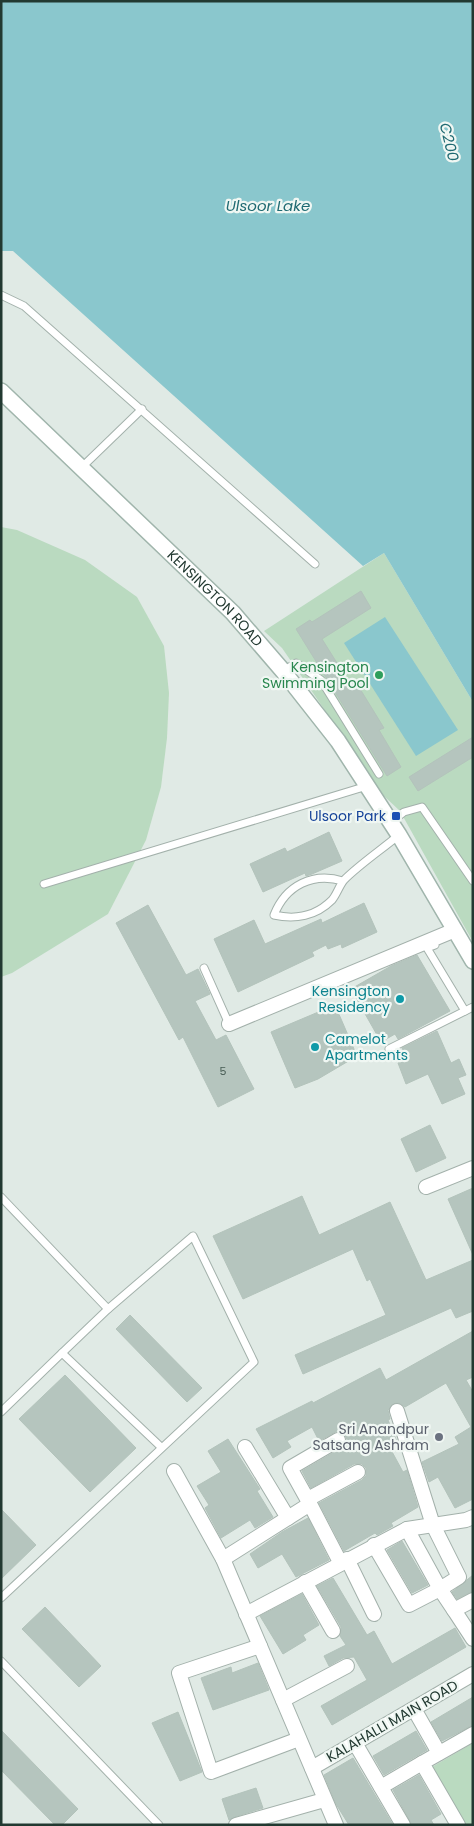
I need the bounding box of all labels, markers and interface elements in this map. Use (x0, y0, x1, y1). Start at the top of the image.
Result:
water label: C200 (435, 120, 464, 163)
water label: Ulsoor Lake (226, 195, 310, 216)
street label: KENSINGTON ROAD (163, 545, 268, 651)
place label: Kensington Swimming Pool (262, 657, 369, 693)
marker: Kensington Swimming Pool (373, 669, 385, 681)
place label: Ulsoor Park (309, 806, 387, 826)
marker: Ulsoor Park (390, 810, 402, 822)
place label: Kensington Residency (312, 981, 390, 1017)
marker: Kensington Residency (394, 993, 406, 1005)
place label: Camelot Apartments (325, 1029, 408, 1065)
marker: Camelot Apartments (309, 1041, 321, 1053)
house number: 5 (220, 1063, 227, 1079)
place label: Sri Anandpur Satsang Ashram (312, 1419, 429, 1455)
marker: Sri Anandpur Satsang Ashram (433, 1431, 445, 1443)
street label: KALAHALLI MAIN ROAD (322, 1675, 462, 1767)

